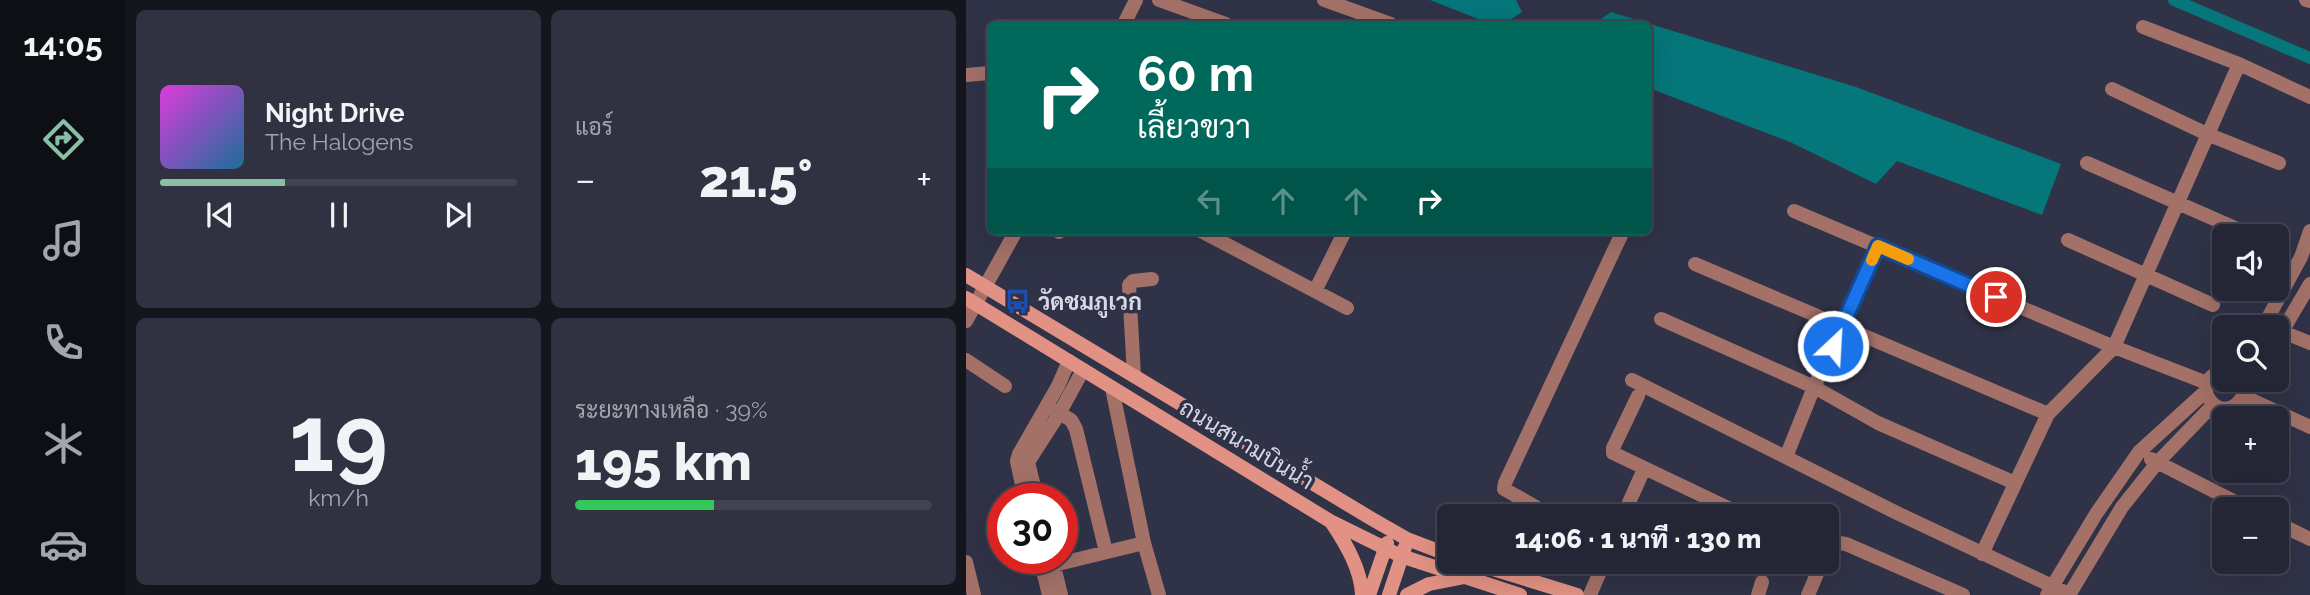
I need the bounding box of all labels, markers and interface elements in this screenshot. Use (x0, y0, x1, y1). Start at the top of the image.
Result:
text: 14:05 (23, 26, 103, 63)
text: 60 m (1137, 45, 1254, 102)
icon: right (1022, 49, 1113, 140)
text: Night Drive (265, 98, 404, 128)
text: เลี้ยวขวา (1137, 108, 1251, 145)
text: แอร์ (575, 113, 613, 140)
icon: directions (39, 115, 88, 164)
text: The Halogens (265, 128, 413, 155)
text: 21.5° (699, 148, 813, 209)
text: − (575, 157, 595, 202)
text: + (916, 157, 932, 202)
icon: left (1191, 182, 1229, 220)
icon: ahead (1264, 182, 1302, 220)
icon: ahead (1337, 182, 1375, 220)
icon: right (1410, 182, 1448, 220)
icon: previous (201, 196, 239, 234)
icon: pause (320, 196, 358, 234)
icon: next (439, 196, 477, 234)
icon: music (39, 216, 88, 265)
map controls (2212, 224, 2289, 574)
button: sound (2212, 224, 2289, 301)
pin (1966, 267, 2026, 327)
icon: arrive (1977, 278, 2015, 316)
bus stop icon: วัดชมภูเวก (1004, 287, 1032, 315)
place label: วัดชมภูเวก (1038, 287, 1142, 318)
position arrow (1796, 309, 1870, 383)
button: search (2212, 315, 2289, 392)
icon: phone (39, 318, 88, 367)
text: 19 (289, 385, 388, 492)
street label: ถนนสนามบินน้ำ (1175, 388, 1322, 495)
text: ระยะทางเหลือ · 39% (575, 396, 767, 423)
button: + (2212, 406, 2289, 483)
icon: climate (39, 419, 88, 468)
text: 195 km (575, 431, 752, 492)
speed limit sign: 30 (987, 483, 1078, 574)
text: km/h (308, 484, 369, 511)
button: − (2212, 497, 2289, 574)
icon: car (39, 520, 88, 569)
text: 14:06 · 1 นาที · 130 m (1515, 524, 1761, 554)

